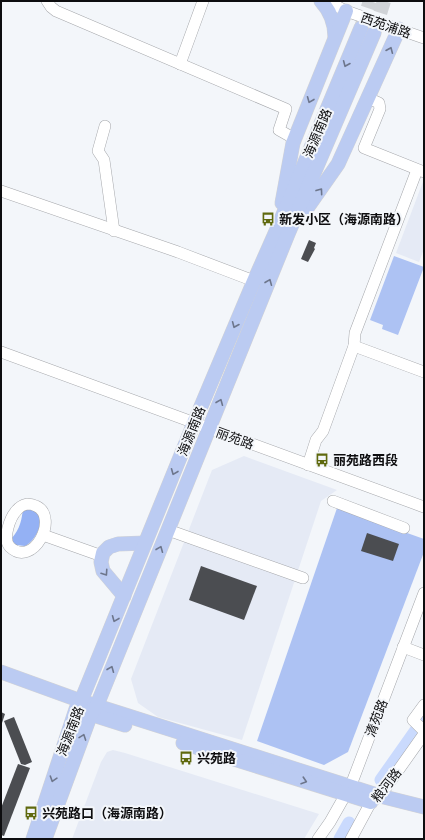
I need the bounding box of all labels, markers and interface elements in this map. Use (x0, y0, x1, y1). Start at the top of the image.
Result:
street label: 西苑浦路 (358, 9, 413, 42)
one-way arrow (385, 46, 393, 53)
one-way arrow (342, 60, 350, 67)
one-way arrow (307, 96, 315, 103)
street label: 海源南路 (299, 106, 335, 160)
one-way arrow (315, 188, 322, 195)
bus stop icon: 新发小区（海源南路） (260, 211, 276, 227)
place label: 新发小区（海源南路） (279, 211, 409, 228)
one-way arrow (264, 278, 272, 285)
one-way arrow (232, 321, 240, 329)
one-way arrow (215, 399, 223, 406)
street label: 海源南路 (174, 404, 209, 458)
street label: 丽苑路 (214, 424, 256, 453)
bus stop icon: 丽苑路西段 (314, 452, 330, 468)
place label: 丽苑路西段 (333, 452, 398, 469)
one-way arrow (171, 468, 179, 476)
one-way arrow (156, 545, 164, 552)
one-way arrow (101, 569, 108, 576)
one-way arrow (111, 615, 119, 622)
one-way arrow (107, 666, 115, 673)
street label: 清苑路 (362, 697, 391, 739)
street label: 海源南路 (53, 704, 88, 759)
one-way arrow (78, 733, 87, 740)
bus stop icon: 兴苑路 (178, 750, 194, 766)
place label: 兴苑路 (197, 750, 236, 767)
street label: 粮河路 (368, 765, 405, 806)
one-way arrow (49, 775, 57, 782)
one-way arrow (300, 776, 307, 785)
bus stop icon: 兴苑路口（海源南路） (23, 805, 39, 821)
place label: 兴苑路口（海源南路） (42, 805, 172, 822)

